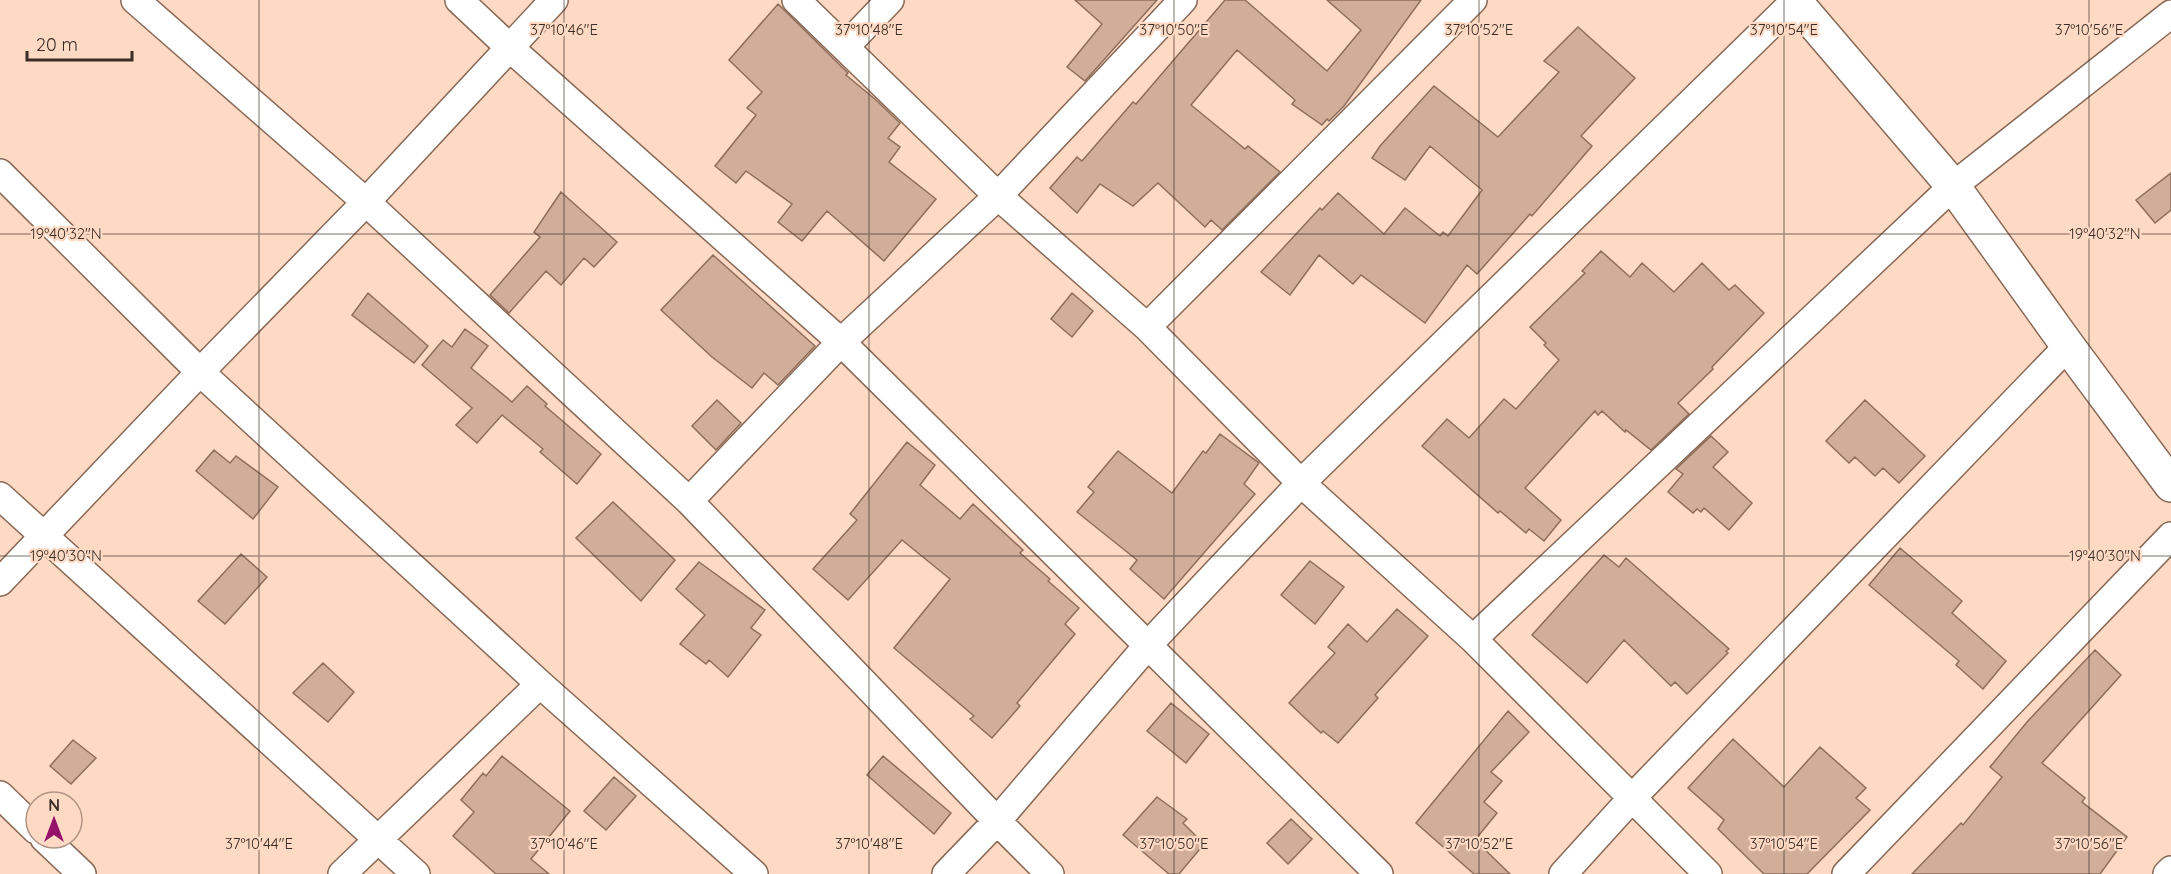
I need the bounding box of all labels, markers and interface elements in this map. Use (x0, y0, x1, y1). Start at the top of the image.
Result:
text: 37°10'46"E (530, 20, 598, 39)
text: 37°10'48"E (835, 20, 903, 39)
text: 37°10'50"E (1139, 20, 1209, 39)
text: 37°10'52"E (1445, 20, 1513, 39)
text: 37°10'54"E (1750, 20, 1818, 39)
text: 37°10'56"E (2055, 20, 2123, 39)
scale bar (27, 24, 132, 62)
text: 20 m (36, 33, 78, 56)
text: 19°40'32"N (30, 224, 102, 243)
text: 19°40'32"N (2069, 224, 2141, 243)
text: 19°40'30"N (30, 546, 102, 565)
text: 19°40'30"N (2069, 546, 2141, 565)
north arrow (24, 790, 84, 850)
text: N (48, 795, 60, 815)
text: 37°10'44"E (225, 834, 293, 853)
text: 37°10'46"E (530, 834, 598, 853)
text: 37°10'48"E (835, 834, 903, 853)
text: 37°10'50"E (1139, 834, 1209, 853)
text: 37°10'52"E (1445, 834, 1513, 853)
text: 37°10'54"E (1750, 834, 1818, 853)
text: 37°10'56"E (2055, 834, 2123, 853)

